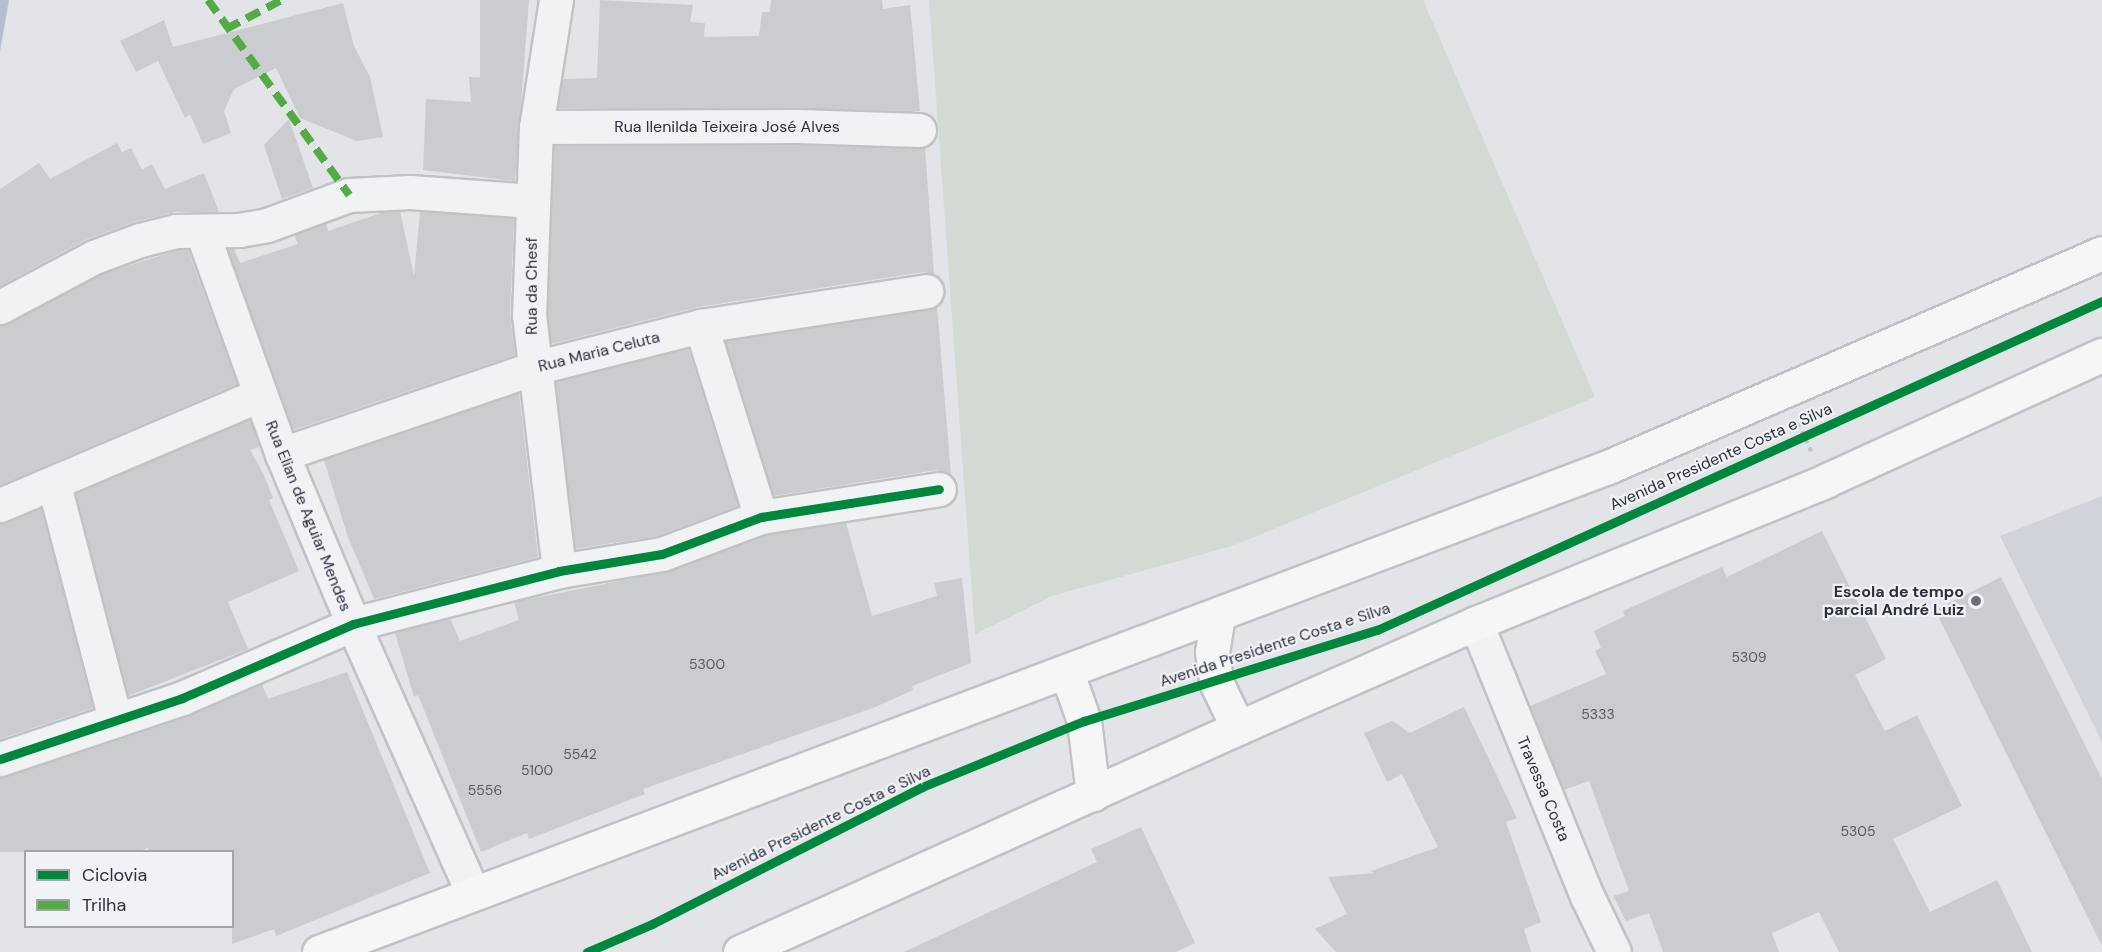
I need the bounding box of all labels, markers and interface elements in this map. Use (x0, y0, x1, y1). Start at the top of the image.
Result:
street label: Rua Ilenilda Teixeira José Alves (614, 117, 840, 137)
street label: Rua da Chesf (522, 237, 542, 335)
street label: Rua Maria Celuta (536, 328, 662, 376)
street label: Avenida Presidente Costa e Silva (1607, 399, 1835, 515)
street label: Rua Elian de Aguiar Mendes (261, 418, 355, 614)
place label: Escola de tempo parcial André Luiz (1824, 582, 1964, 620)
marker: Escola de tempo parcial André Luiz (1969, 594, 1983, 608)
street label: Avenida Presidente Costa e Silva (1157, 599, 1393, 691)
house number: 5309 (1731, 649, 1767, 665)
house number: 5300 (689, 656, 725, 672)
house number: 5333 (1581, 706, 1615, 722)
street label: Travessa Costa (1512, 734, 1574, 844)
house number: 5542 (563, 746, 597, 762)
house number: 5100 (521, 762, 553, 778)
street label: Avenida Presidente Costa e Silva (708, 762, 934, 884)
house number: 5556 (468, 782, 502, 798)
house number: 5305 (1841, 823, 1875, 839)
legend (24, 850, 234, 928)
text: Ciclovia (82, 863, 147, 887)
text: Trilha (82, 893, 126, 917)

